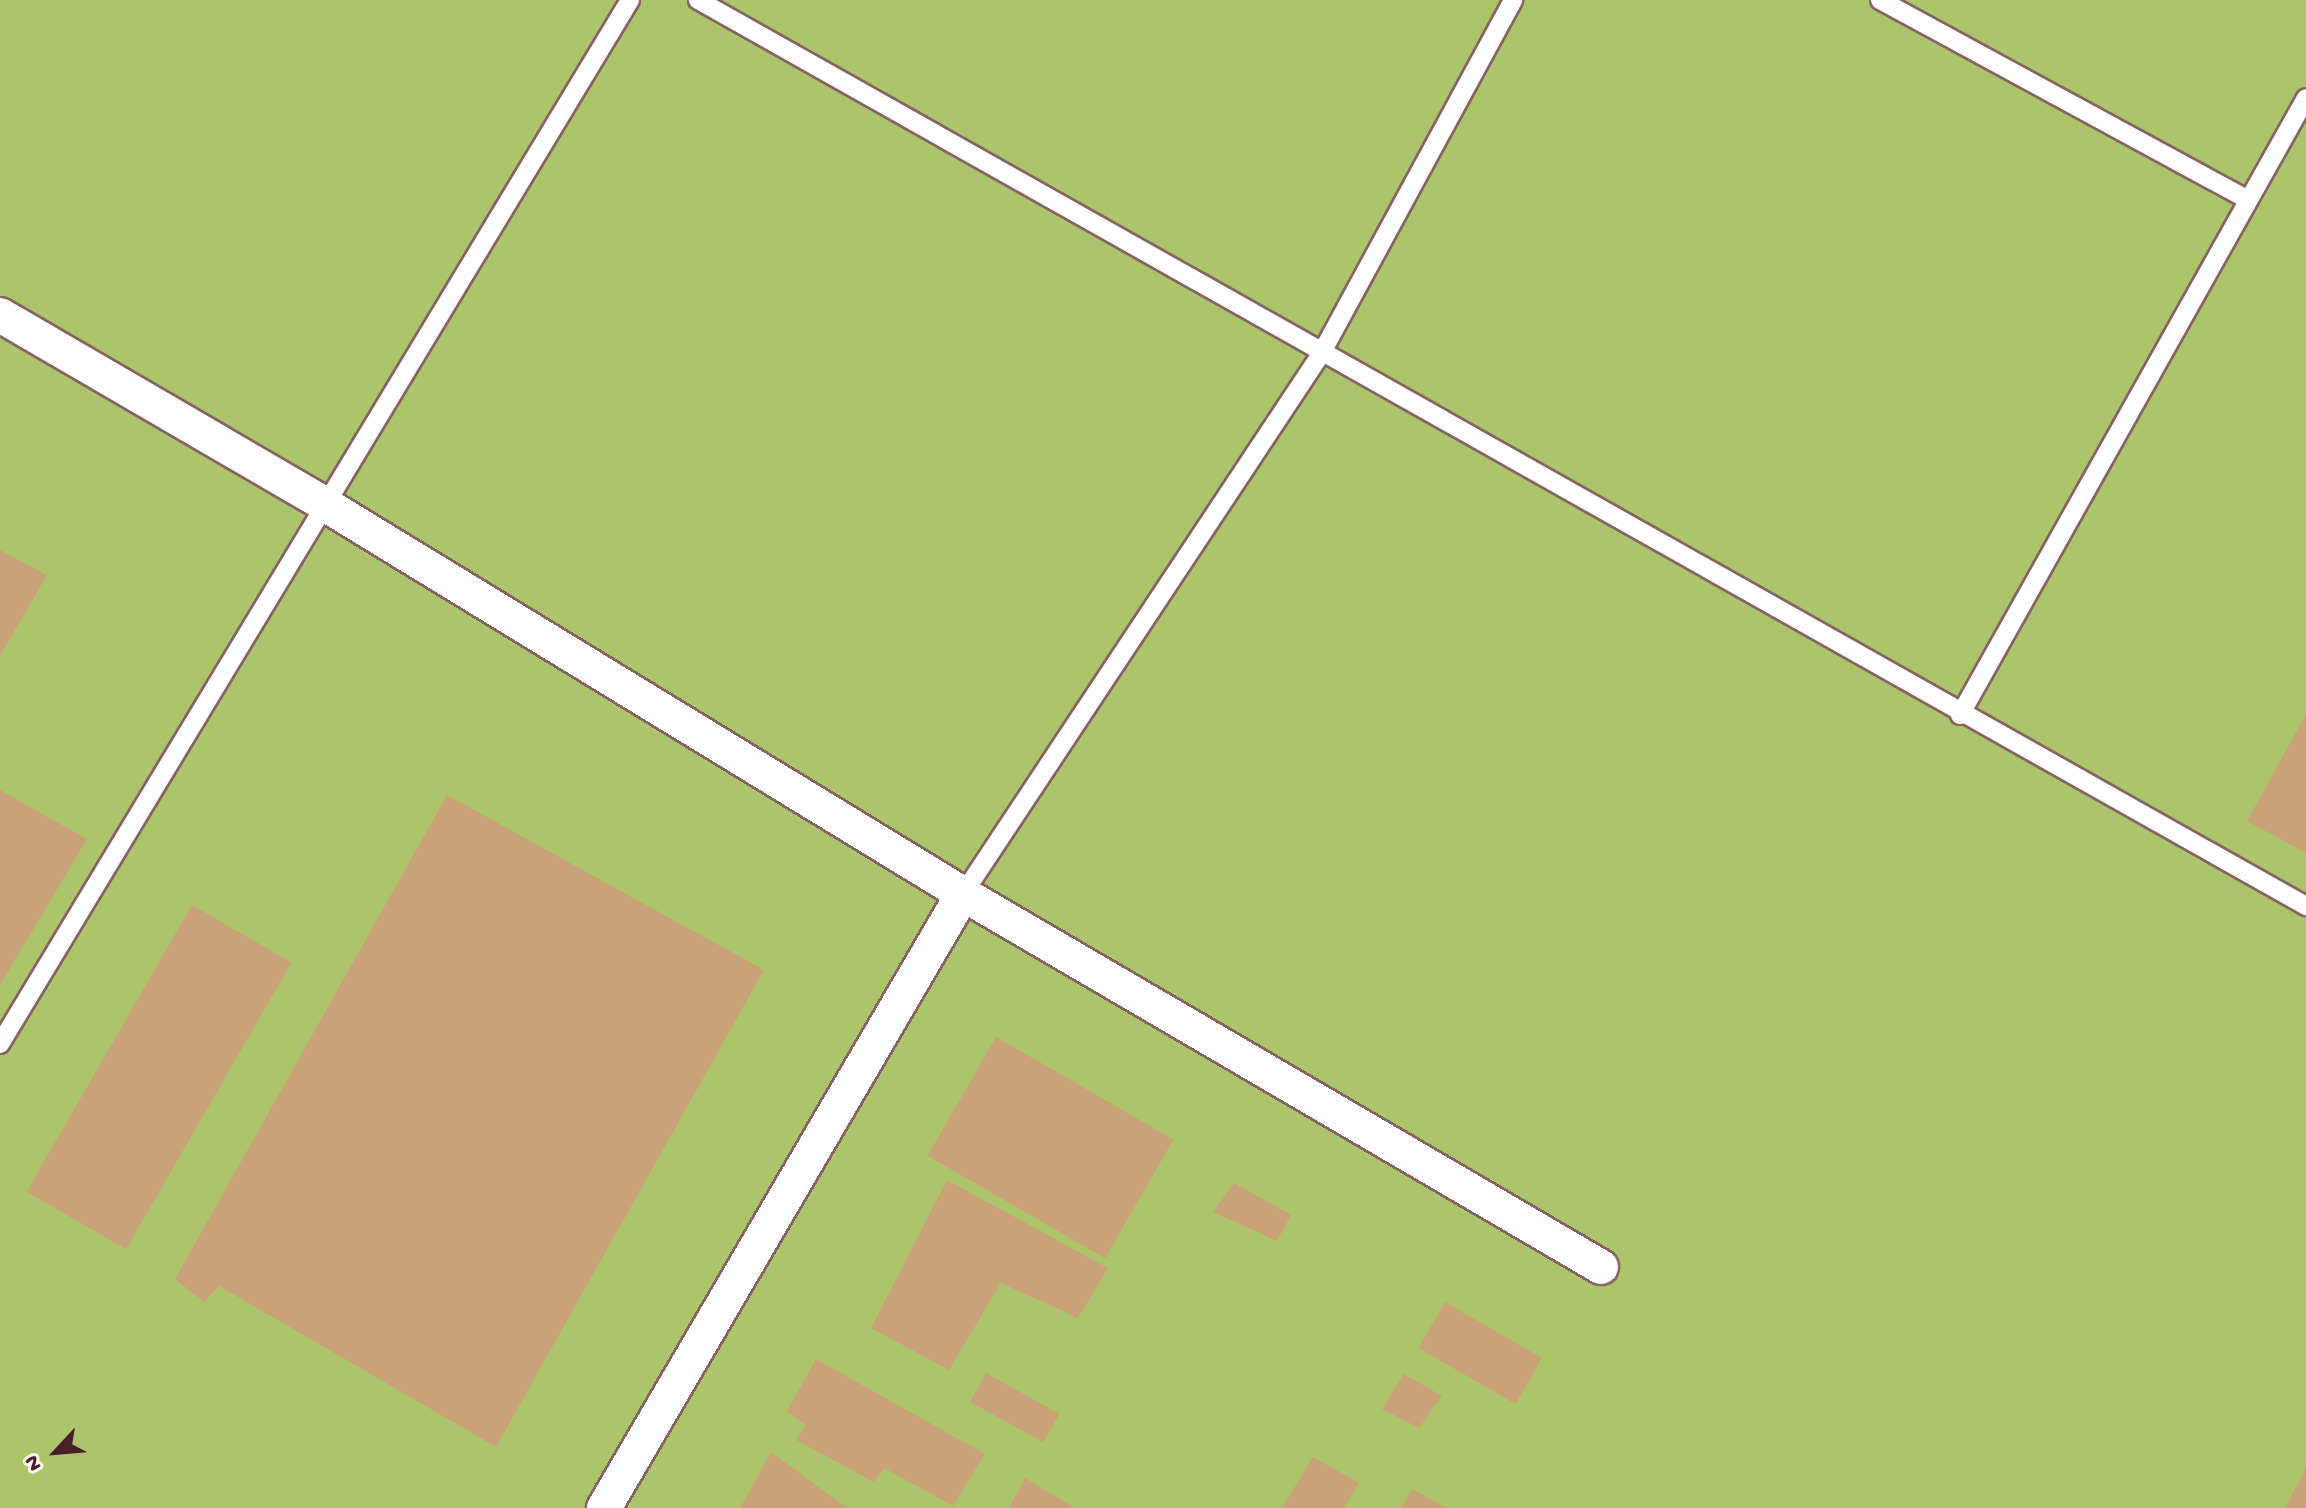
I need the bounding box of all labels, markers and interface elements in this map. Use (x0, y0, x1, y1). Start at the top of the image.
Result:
north arrow (16, 1412, 96, 1492)
text: N (20, 1450, 49, 1475)

